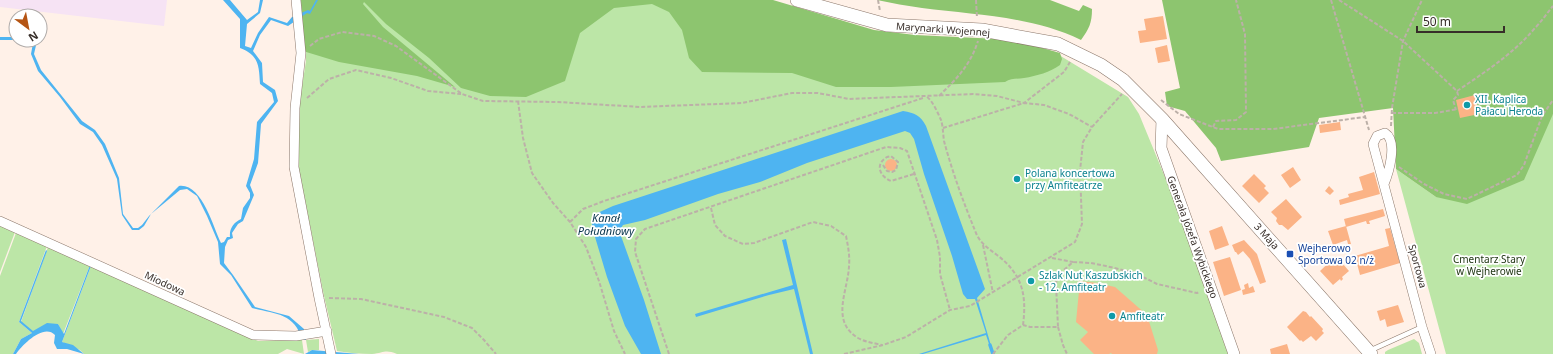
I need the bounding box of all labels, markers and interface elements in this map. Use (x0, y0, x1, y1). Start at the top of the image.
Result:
north arrow (8, 8, 48, 48)
scale bar (1417, 8, 1504, 34)
text: 50 m (1423, 13, 1451, 30)
street label: Marynarki Wojennej (895, 19, 991, 39)
text: N (26, 28, 41, 46)
place label: XII. Kaplica Pałacu Heroda (1475, 92, 1543, 118)
marker: XII. Kaplica Pałacu Heroda (1462, 100, 1472, 110)
place label: Polana koncertowa przy Amfiteatrze (1025, 166, 1115, 192)
marker: Polana koncertowa przy Amfiteatrze (1012, 174, 1022, 184)
street label: Generała Józefa Wybickiego (1164, 174, 1222, 300)
water label: Kanał Południowy (578, 210, 635, 238)
street label: 3 Maja (1251, 220, 1283, 252)
place label: Wejherowo Sportowa 02 n/ż (1298, 241, 1374, 267)
street label: Sportowa (1405, 243, 1431, 289)
marker: Wejherowo Sportowa 02 n/ż (1285, 249, 1295, 259)
park label: Cmentarz Stary w Wejherowie (1453, 252, 1526, 278)
street label: Miodowa (142, 268, 188, 298)
place label: Szlak Nut Kaszubskich - 12. Amfiteatr (1039, 268, 1143, 294)
marker: Szlak Nut Kaszubskich - 12. Amfiteatr (1026, 276, 1036, 286)
place label: Amfiteatr (1120, 309, 1164, 323)
marker: Amfiteatr (1107, 311, 1117, 321)

